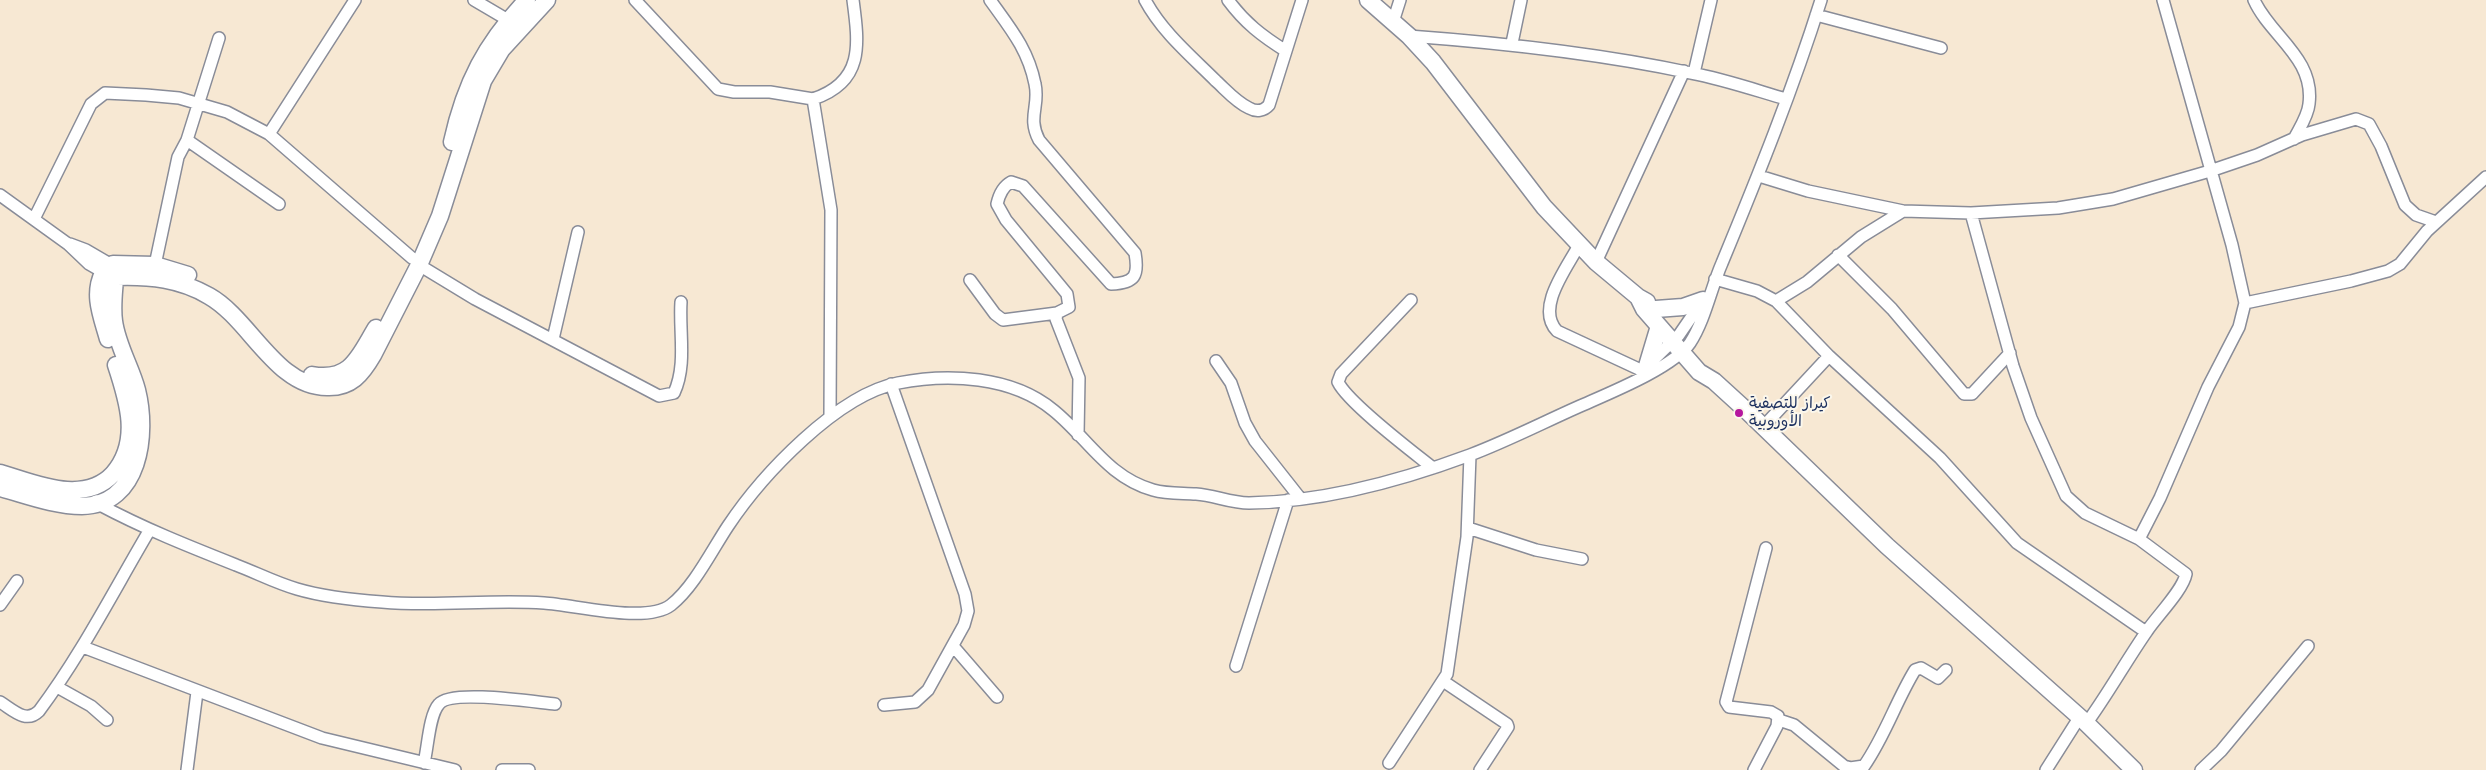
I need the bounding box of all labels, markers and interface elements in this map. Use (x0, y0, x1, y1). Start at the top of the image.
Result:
place label: كيراز للتصفية الأوروبية (1749, 394, 1831, 432)
marker: كيراز للتصفية الأوروبية (1733, 407, 1745, 419)

